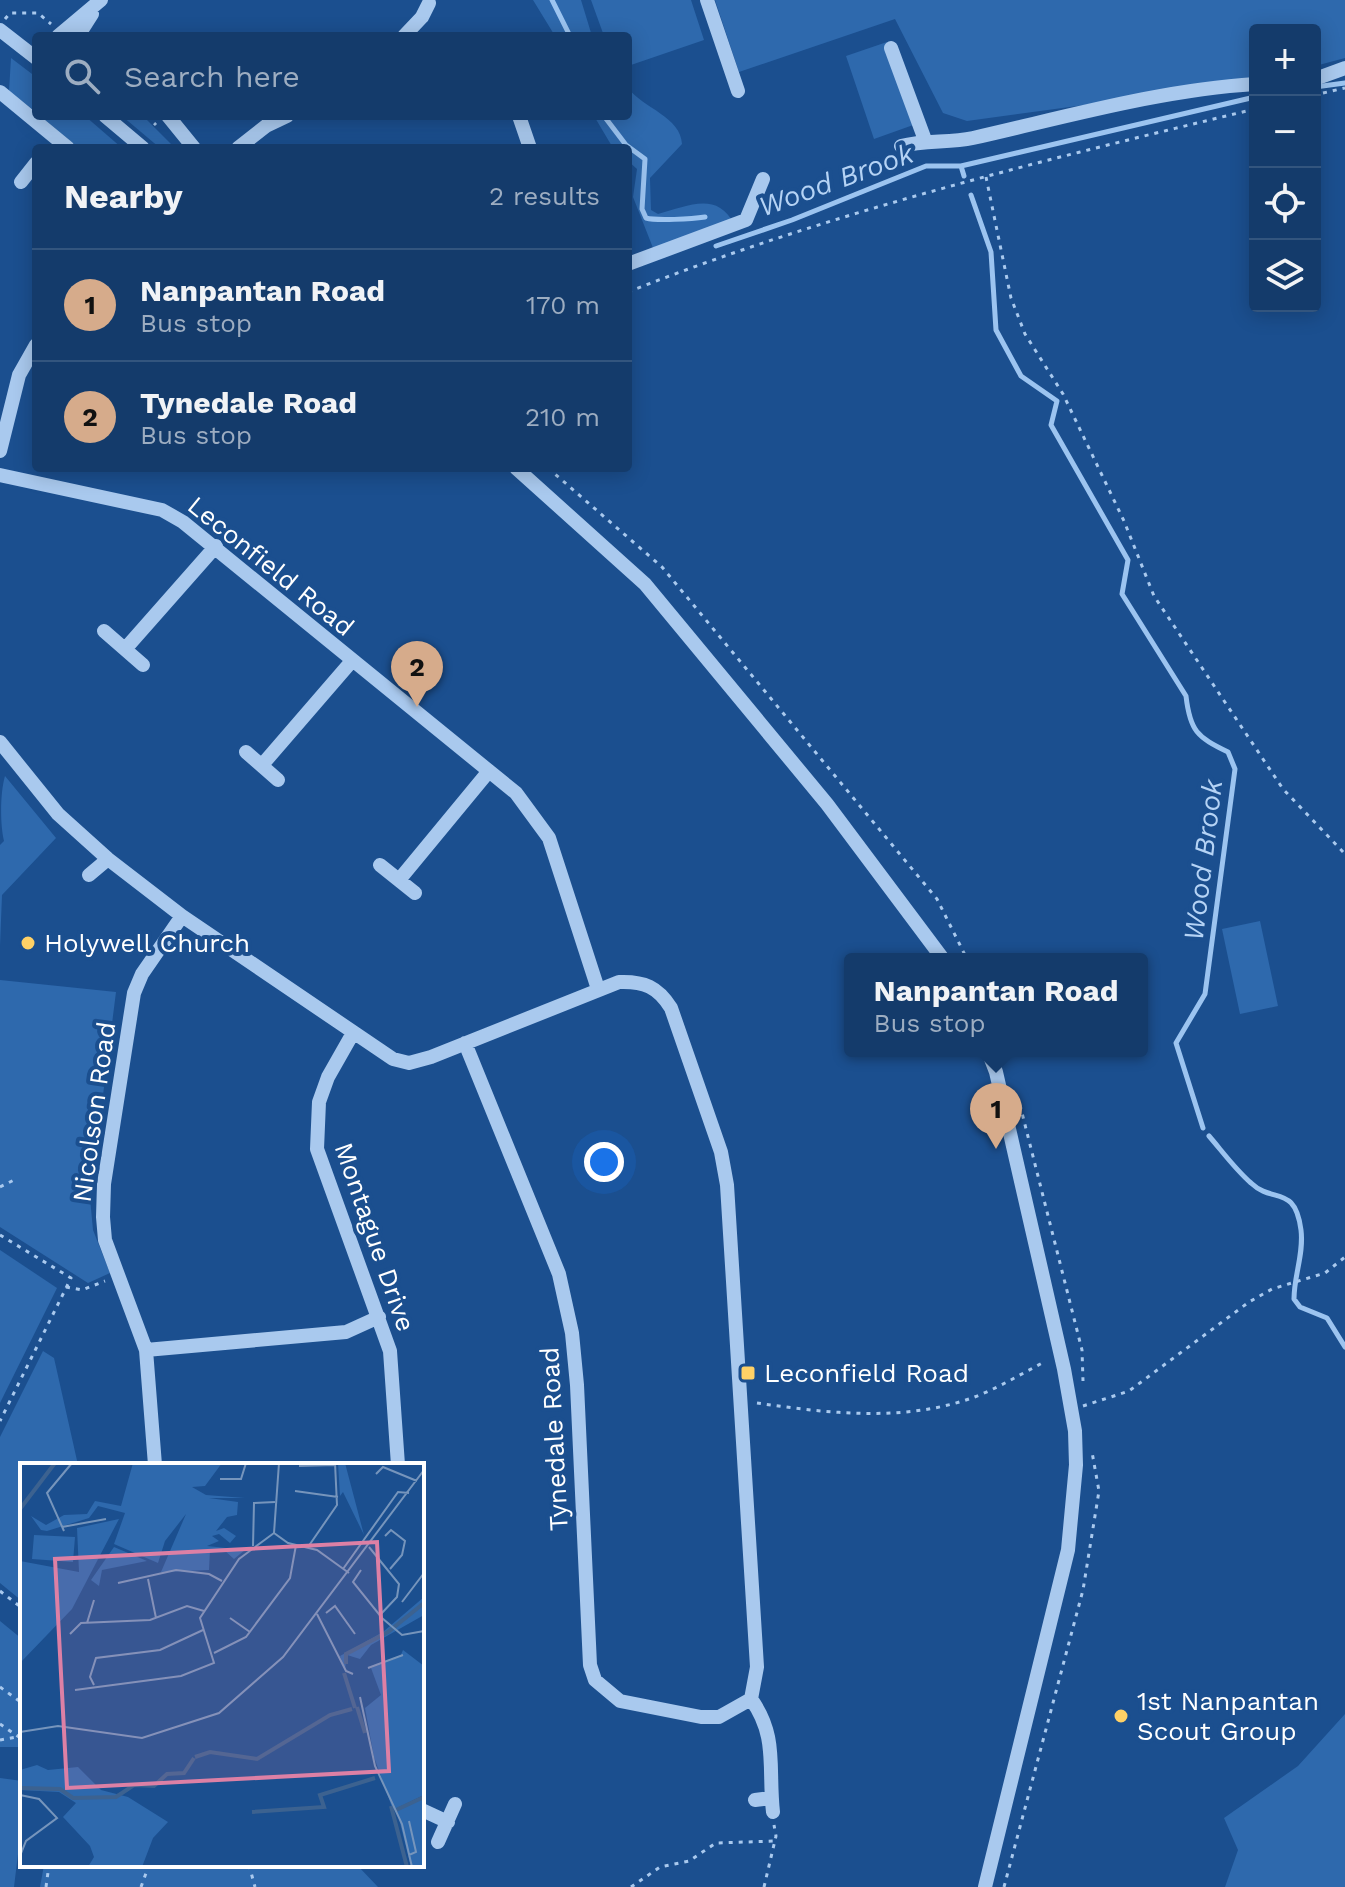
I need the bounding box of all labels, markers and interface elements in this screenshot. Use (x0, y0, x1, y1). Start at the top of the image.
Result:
map controls (1249, 24, 1321, 312)
button: + (1249, 24, 1321, 96)
search box (32, 32, 632, 120)
icon: search (60, 54, 104, 98)
text: Search here (124, 59, 300, 94)
button: − (1249, 96, 1321, 168)
water label: Wood Brook (754, 136, 919, 223)
button: locate (1249, 168, 1321, 240)
text: Nearby (64, 176, 183, 216)
text: 2 results (489, 181, 600, 211)
button: layers (1249, 240, 1321, 312)
text: Nanpantan Road (140, 273, 385, 308)
text: 1 (84, 290, 96, 320)
text: 170 m (526, 290, 600, 320)
text: Bus stop (140, 308, 252, 338)
text: Tynedale Road (140, 385, 357, 420)
text: 2 (82, 402, 98, 432)
text: 210 m (525, 402, 600, 432)
text: Bus stop (140, 420, 252, 450)
street label: Leconfield Road (182, 490, 360, 642)
pin: 2 (391, 641, 443, 707)
water label: Wood Brook (1177, 777, 1229, 943)
place label: Holywell Church (44, 928, 250, 958)
marker: Holywell Church (19, 934, 37, 952)
popup (844, 953, 1148, 1057)
text: Nanpantan Road (874, 973, 1118, 1008)
text: Bus stop (874, 1008, 986, 1038)
street label: Nicolson Road (66, 1020, 122, 1204)
pin: 1 (970, 1083, 1022, 1149)
street label: Montague Drive (329, 1139, 421, 1335)
your location (584, 1142, 624, 1182)
street label: Tynedale Road (534, 1346, 574, 1532)
place label: Leconfield Road (764, 1358, 969, 1388)
marker: Leconfield Road (739, 1364, 757, 1382)
inset map (20, 1463, 424, 1867)
place label: 1st Nanpantan Scout Group (1137, 1686, 1319, 1746)
marker: 1st Nanpantan Scout Group (1112, 1707, 1130, 1725)

